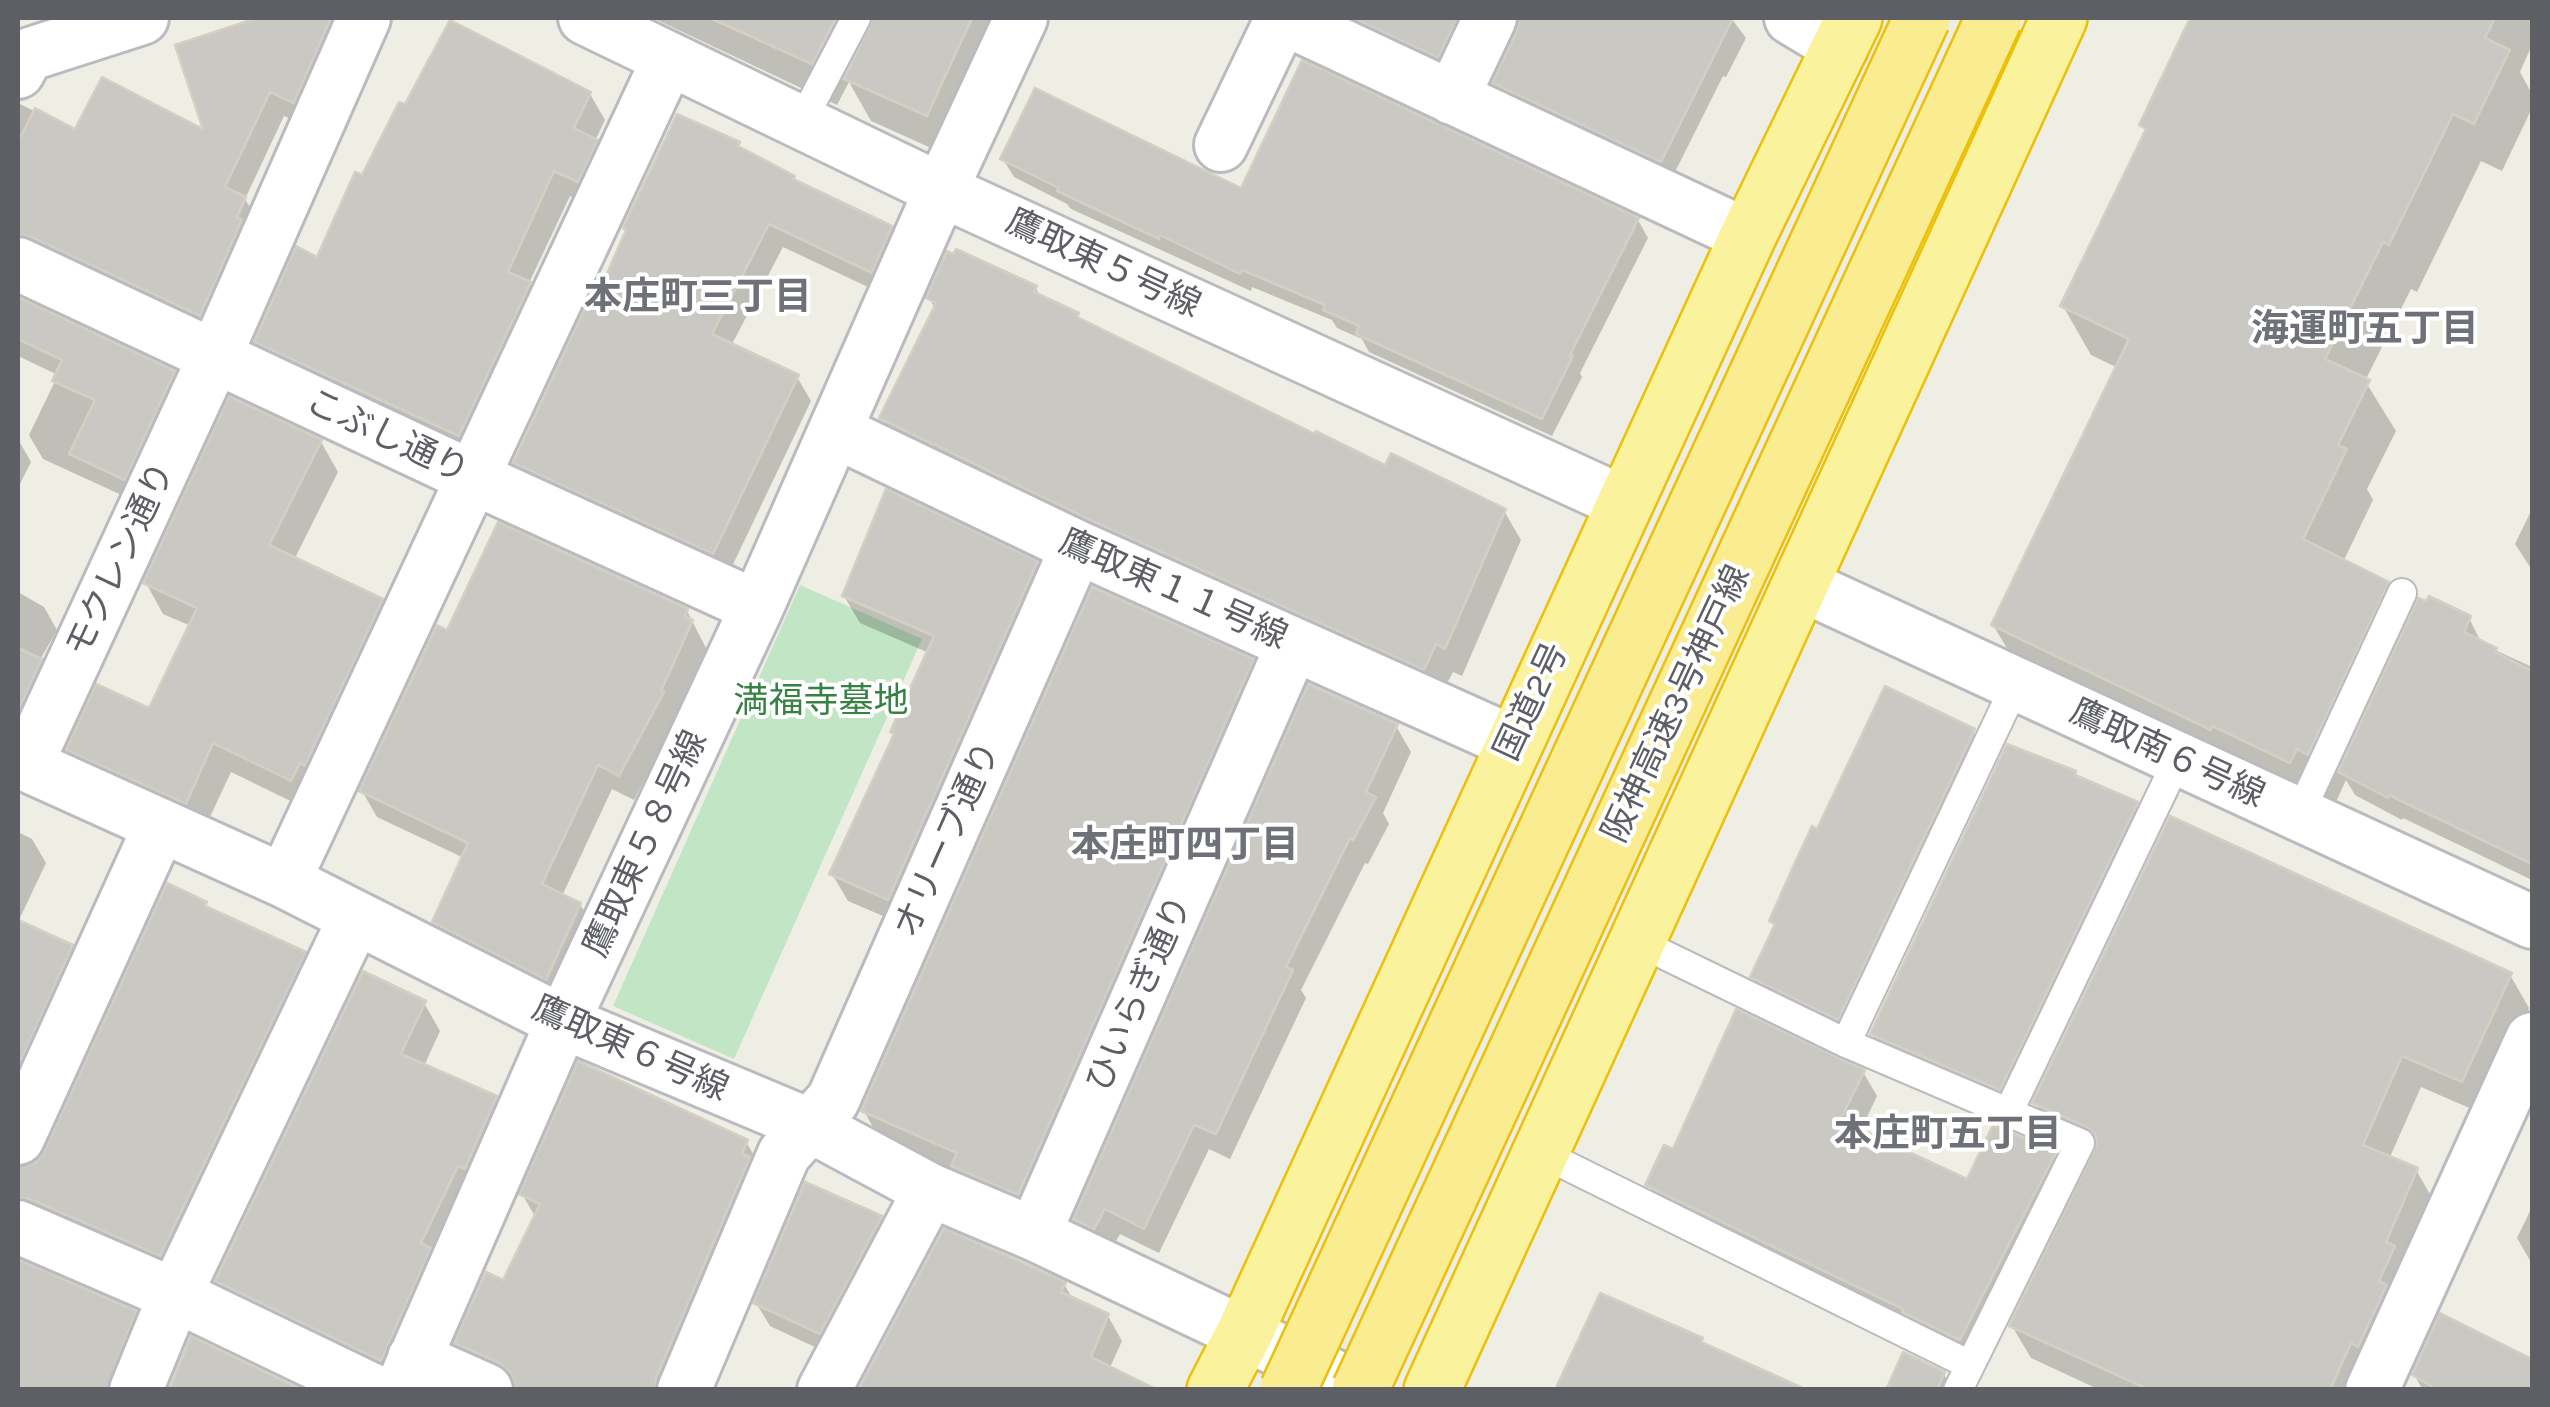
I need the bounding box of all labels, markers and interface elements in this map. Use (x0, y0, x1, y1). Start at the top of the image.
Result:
street label: 鷹取東５号線 (999, 201, 1207, 327)
district label: 本庄町三丁目 (584, 275, 812, 321)
district label: 海運町五丁目 (2251, 307, 2479, 353)
street label: こぶし通り (299, 381, 475, 493)
street label: モクレン通り (58, 456, 184, 664)
street label: 鷹取東１１号線 (1053, 521, 1293, 659)
street label: 阪神高速3号神戸線 (1594, 559, 1760, 849)
street label: 国道2号 (1486, 636, 1578, 768)
park label: 満福寺墓地 (734, 681, 908, 723)
street label: 鷹取南６号線 (2063, 691, 2271, 817)
street label: 鷹取東５８号線 (575, 724, 717, 964)
street label: オリーブ通り (886, 736, 1010, 944)
district label: 本庄町四丁目 (1071, 823, 1299, 869)
street label: ひいらぎ通り (1078, 890, 1202, 1098)
street label: 鷹取東６号線 (526, 987, 734, 1111)
district label: 本庄町五丁目 (1834, 1112, 2062, 1158)

